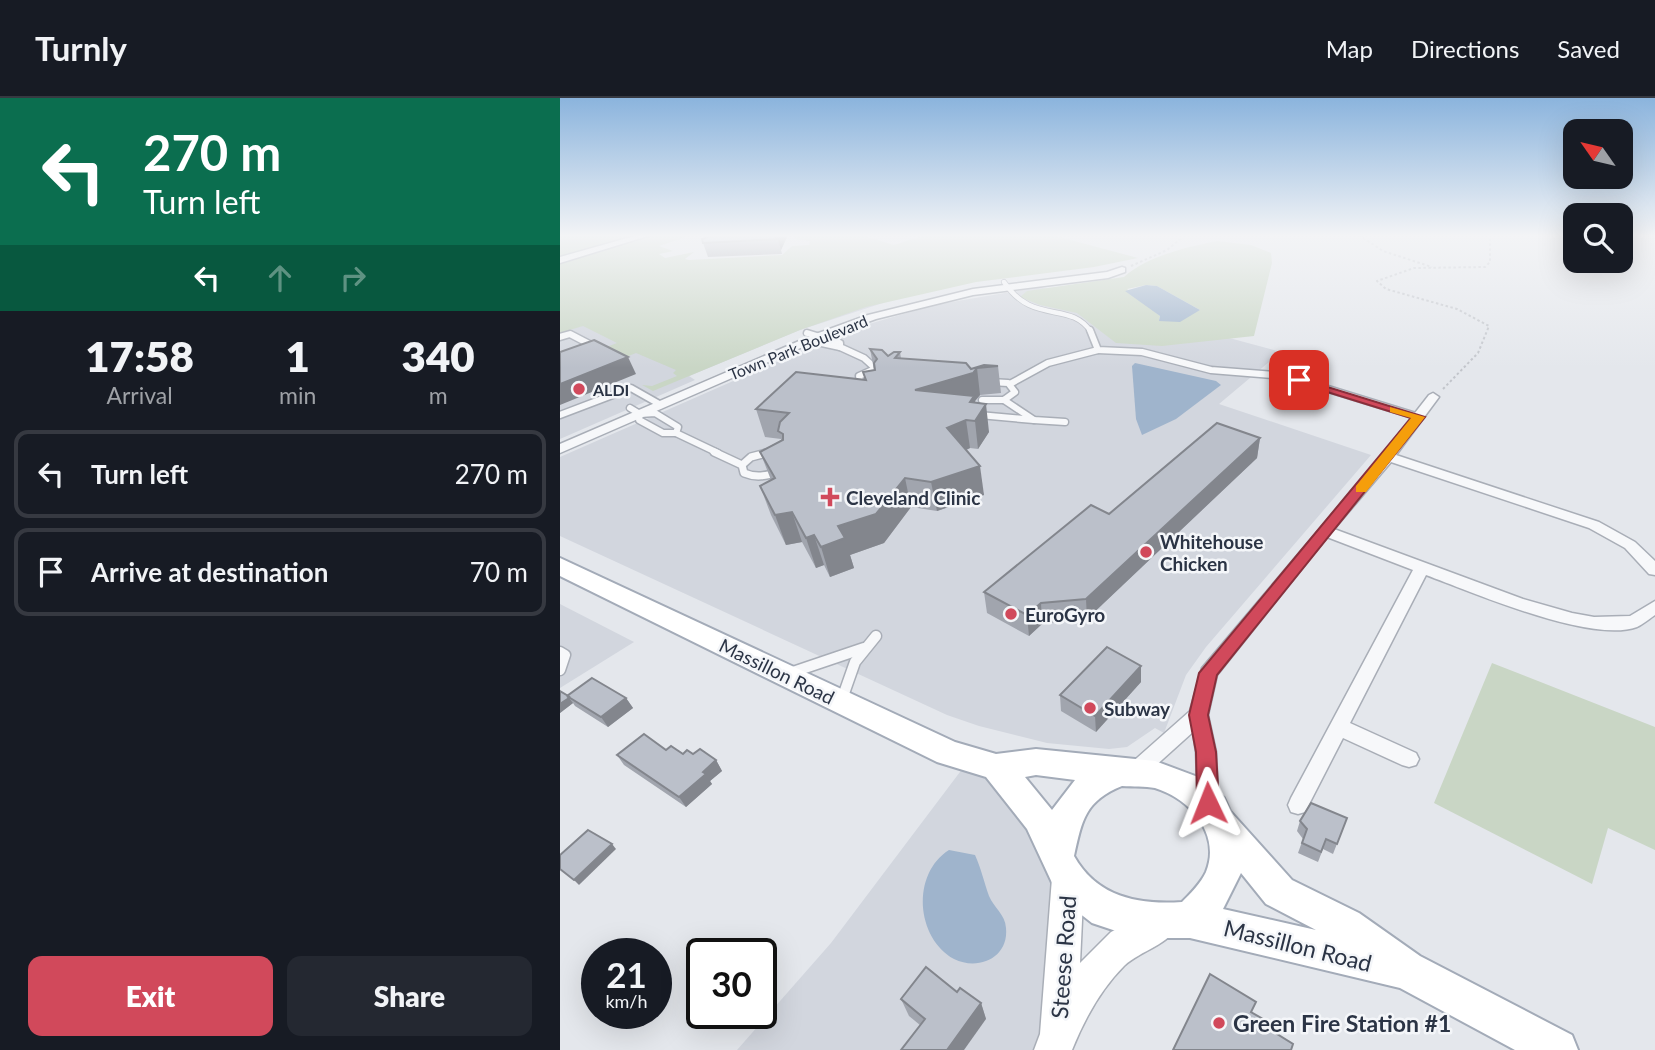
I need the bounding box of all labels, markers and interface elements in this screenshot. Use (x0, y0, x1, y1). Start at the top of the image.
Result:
text: Turnly (35, 28, 127, 68)
text: Map (1326, 34, 1373, 63)
text: Directions (1411, 34, 1519, 63)
text: Saved (1557, 34, 1620, 63)
north arrow (1563, 119, 1633, 189)
map controls (1563, 119, 1633, 273)
text: 270 m (143, 123, 281, 181)
icon: left (28, 126, 119, 217)
text: Turn left (143, 182, 260, 221)
button: search (1563, 203, 1633, 273)
icon: left (188, 259, 226, 297)
icon: ahead (261, 259, 299, 297)
icon: right (334, 259, 372, 297)
street label: Town Park Boulevard (726, 310, 870, 384)
text: 17:58 (85, 331, 194, 381)
text: 1 (286, 331, 310, 381)
text: 340 (402, 331, 475, 381)
pin (1269, 350, 1329, 410)
icon: arrive (1280, 361, 1318, 399)
place label: ALDI (592, 380, 629, 399)
text: Arrival (106, 381, 173, 409)
text: min (279, 381, 316, 409)
text: m (429, 381, 448, 409)
marker: ALDI (571, 381, 587, 397)
icon: left (32, 455, 70, 493)
text: Turn left (91, 458, 188, 490)
text: 270 m (455, 458, 528, 490)
place label: Cleveland Clinic (846, 486, 980, 509)
marker: Cleveland Clinic (820, 487, 840, 507)
place label: Whitehouse Chicken (1160, 530, 1263, 575)
marker: Whitehouse Chicken (1138, 544, 1154, 560)
icon: arrive (32, 553, 70, 591)
text: Arrive at destination (91, 556, 328, 588)
text: 70 m (470, 556, 528, 588)
place label: EuroGyro (1025, 603, 1105, 626)
marker: EuroGyro (1003, 606, 1019, 622)
street label: Massillon Road (716, 633, 838, 709)
place label: Subway (1104, 697, 1171, 720)
marker: Subway (1082, 700, 1098, 716)
position arrow (1171, 766, 1245, 840)
street label: Steese Road (1045, 894, 1081, 1020)
street label: Massillon Road (1221, 913, 1375, 977)
speed limit sign: 30 (686, 938, 777, 1029)
text: 21 (606, 953, 647, 995)
button: Exit (28, 956, 273, 1036)
button: Share (287, 956, 532, 1036)
text: km/h (605, 990, 648, 1012)
place label: Green Fire Station #1 (1233, 1009, 1451, 1037)
marker: Green Fire Station #1 (1211, 1015, 1227, 1031)

